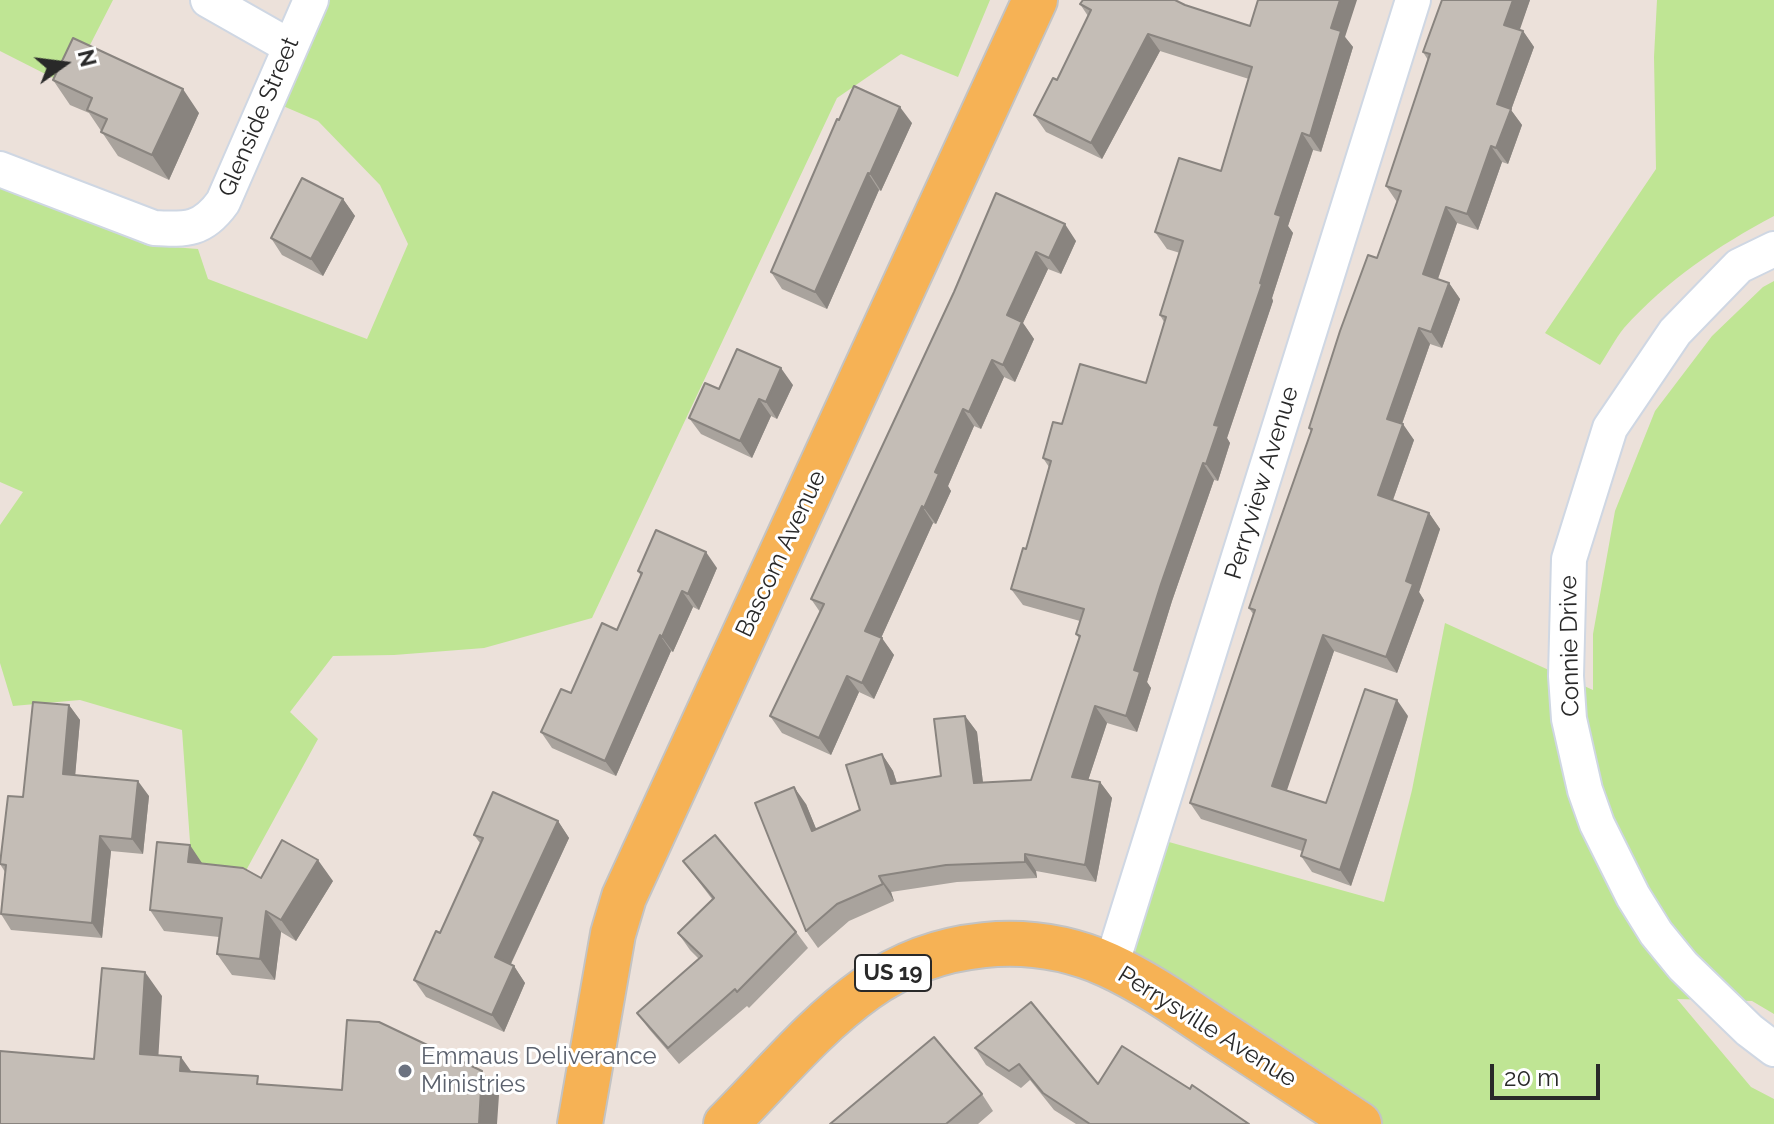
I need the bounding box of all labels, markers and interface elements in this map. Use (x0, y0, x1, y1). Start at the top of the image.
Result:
north arrow (24, 24, 104, 104)
street label: Glenside Street (212, 33, 306, 201)
text: N (73, 47, 102, 69)
street label: Perryview Avenue (1219, 383, 1305, 583)
street label: Bascom Avenue (730, 466, 832, 642)
street label: Connie Drive (1554, 575, 1586, 717)
road number: US 19 (855, 955, 931, 991)
street label: Perrysville Avenue (1112, 960, 1302, 1094)
place label: Emmaus Deliverance Ministries (421, 1043, 657, 1099)
scale bar (1494, 1048, 1604, 1098)
marker: Emmaus Deliverance Ministries (396, 1062, 414, 1080)
text: 20 m (1504, 1063, 1559, 1092)

